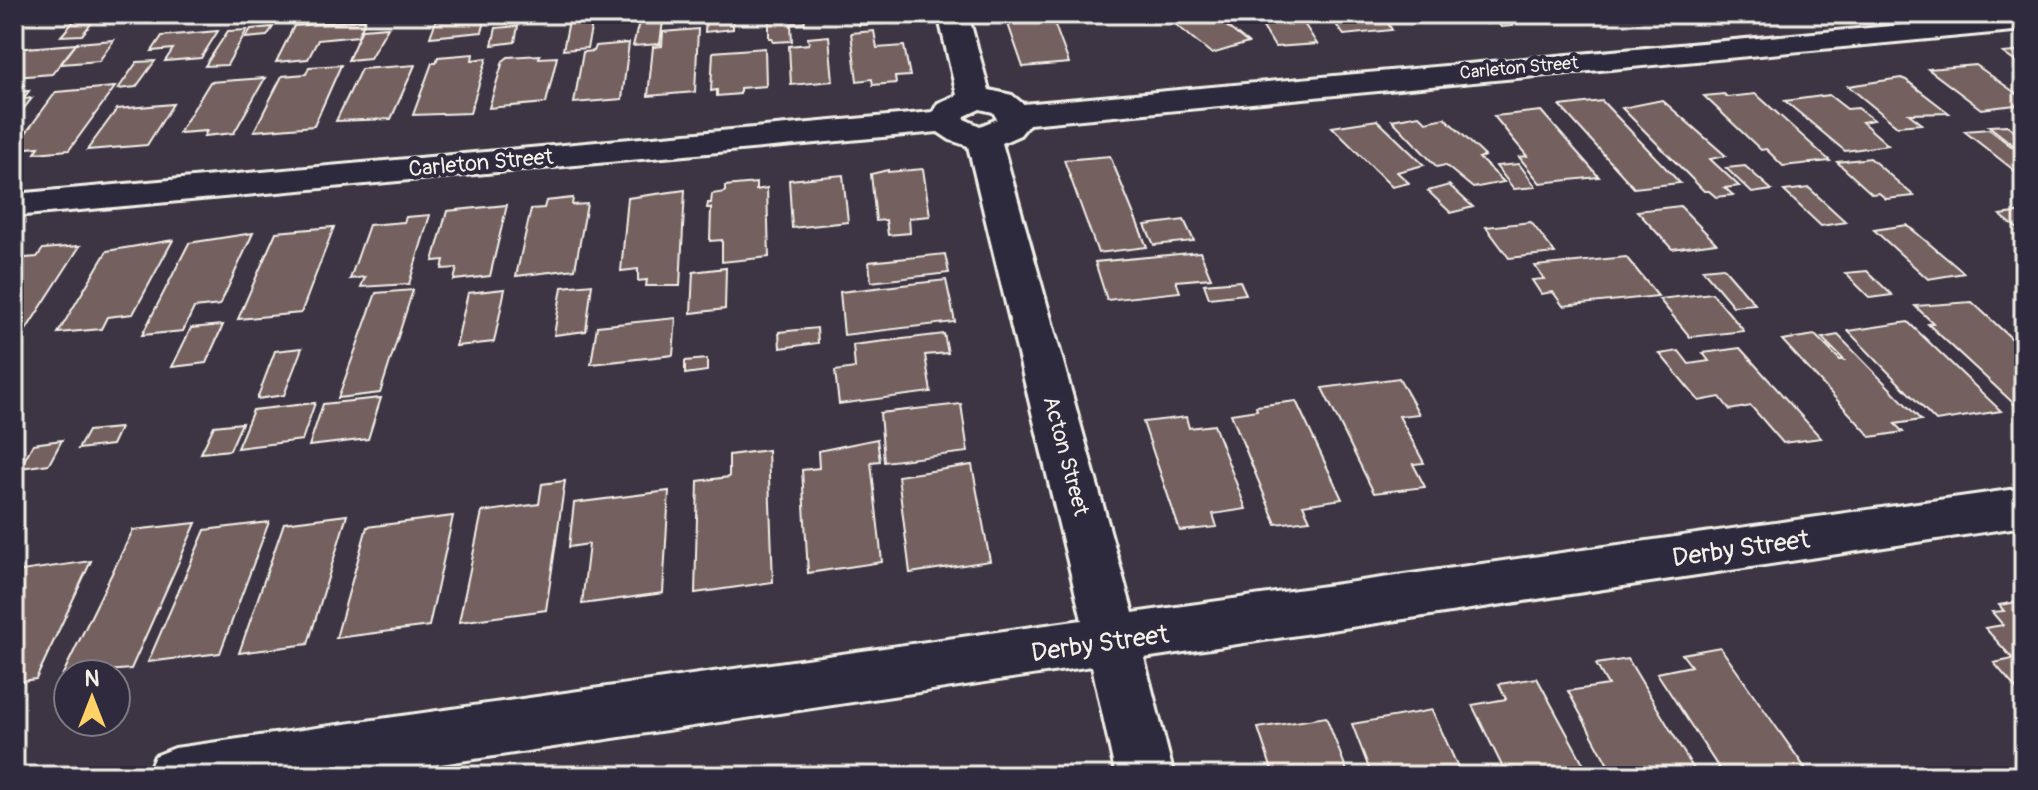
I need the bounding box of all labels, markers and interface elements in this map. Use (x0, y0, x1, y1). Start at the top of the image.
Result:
street label: Carleton Street (1459, 51, 1580, 85)
street label: Carleton Street (408, 143, 555, 183)
street label: Acton Street (1037, 393, 1095, 519)
street label: Derby Street (1670, 523, 1812, 574)
street label: Derby Street (1029, 618, 1171, 669)
north arrow (52, 658, 132, 738)
text: N (85, 665, 100, 693)

